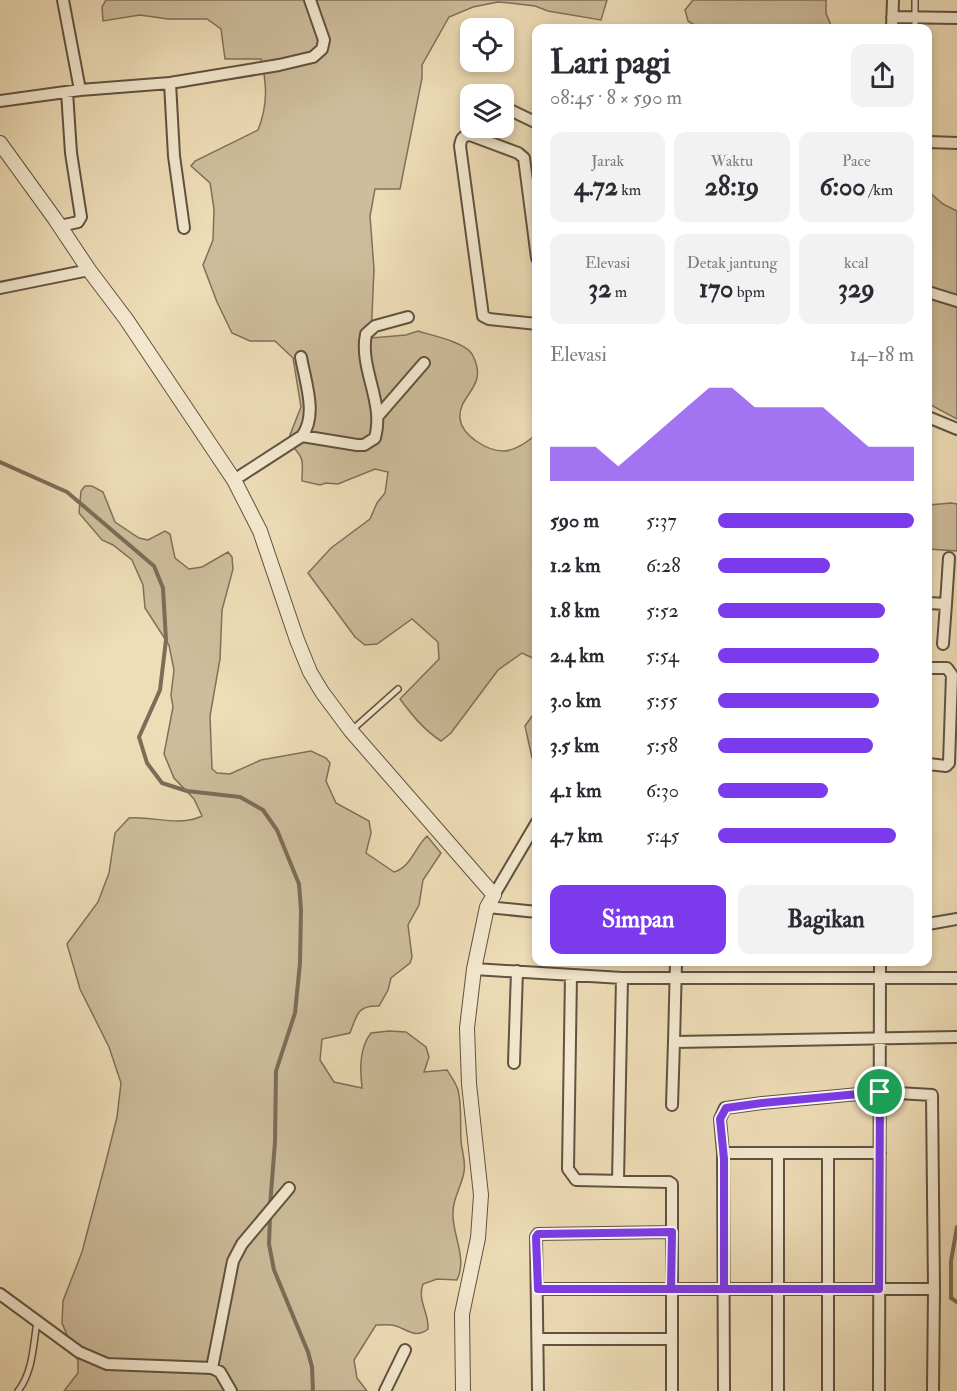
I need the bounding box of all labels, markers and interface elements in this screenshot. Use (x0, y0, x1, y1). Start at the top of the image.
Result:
map controls (460, 18, 514, 138)
button: locate (460, 18, 514, 72)
text: Lari pagi (550, 42, 671, 83)
button: share (851, 44, 914, 107)
button: layers (460, 84, 514, 138)
text: 08:45 · 8 × 590 m (550, 85, 682, 110)
text: Jarak (591, 151, 624, 171)
text: Waktu (711, 151, 753, 171)
text: Pace (842, 151, 871, 171)
text: 4.72 (574, 171, 618, 203)
text: 28:19 (705, 171, 759, 203)
text: 6:00 (819, 171, 866, 203)
text: km (618, 180, 641, 200)
text: /km (866, 180, 893, 200)
text: Elevasi (585, 253, 630, 273)
text: Detak jantung (687, 253, 777, 273)
text: kcal (844, 253, 869, 273)
text: 32 (588, 273, 611, 305)
text: 170 (699, 273, 733, 305)
text: 329 (838, 273, 875, 305)
text: m (611, 282, 627, 302)
text: bpm (733, 282, 765, 302)
text: Elevasi (550, 342, 607, 367)
text: 14–18 m (850, 342, 914, 367)
text: 590 m (550, 508, 599, 533)
text: 5:37 (646, 508, 677, 533)
text: 1.2 km (550, 553, 600, 578)
text: 6:28 (646, 553, 681, 578)
text: 1.8 km (550, 598, 600, 623)
text: 5:52 (646, 598, 679, 623)
text: 2.4 km (550, 643, 604, 668)
text: 5:54 (646, 643, 679, 668)
text: 3.0 km (550, 688, 601, 713)
text: 5:55 (646, 688, 677, 713)
text: 3.5 km (550, 733, 599, 758)
text: 5:58 (646, 733, 678, 758)
text: 4.1 km (550, 778, 601, 803)
text: 6:30 (646, 778, 679, 803)
text: 4.7 km (550, 823, 603, 848)
text: 5:45 (646, 823, 679, 848)
button: Simpan (550, 885, 726, 954)
button: Bagikan (738, 885, 914, 954)
pin (854, 1066, 905, 1117)
icon: arrive (863, 1075, 896, 1108)

